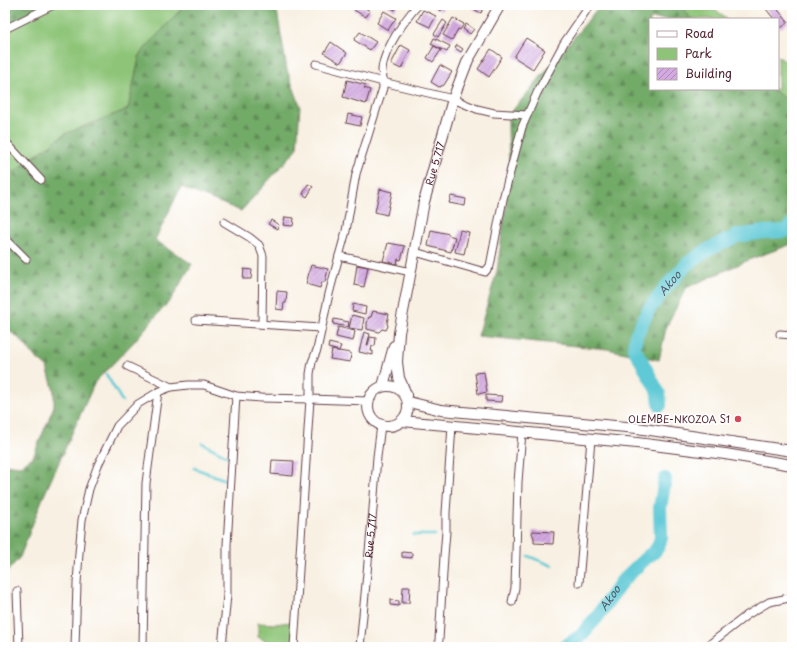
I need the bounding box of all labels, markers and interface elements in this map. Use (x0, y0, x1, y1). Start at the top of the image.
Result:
legend (649, 18, 779, 90)
text: Road (685, 24, 714, 42)
text: Park (685, 44, 712, 62)
text: Building (685, 64, 732, 82)
street label: Rue 5.717 (421, 139, 448, 187)
water label: Akoo (654, 266, 685, 299)
place label: OLEMBE-NKOZOA S1 (628, 411, 730, 426)
marker: OLEMBE-NKOZOA S1 (733, 414, 743, 424)
street label: Rue 5.717 (360, 512, 380, 559)
water label: Akoo (595, 581, 625, 614)

